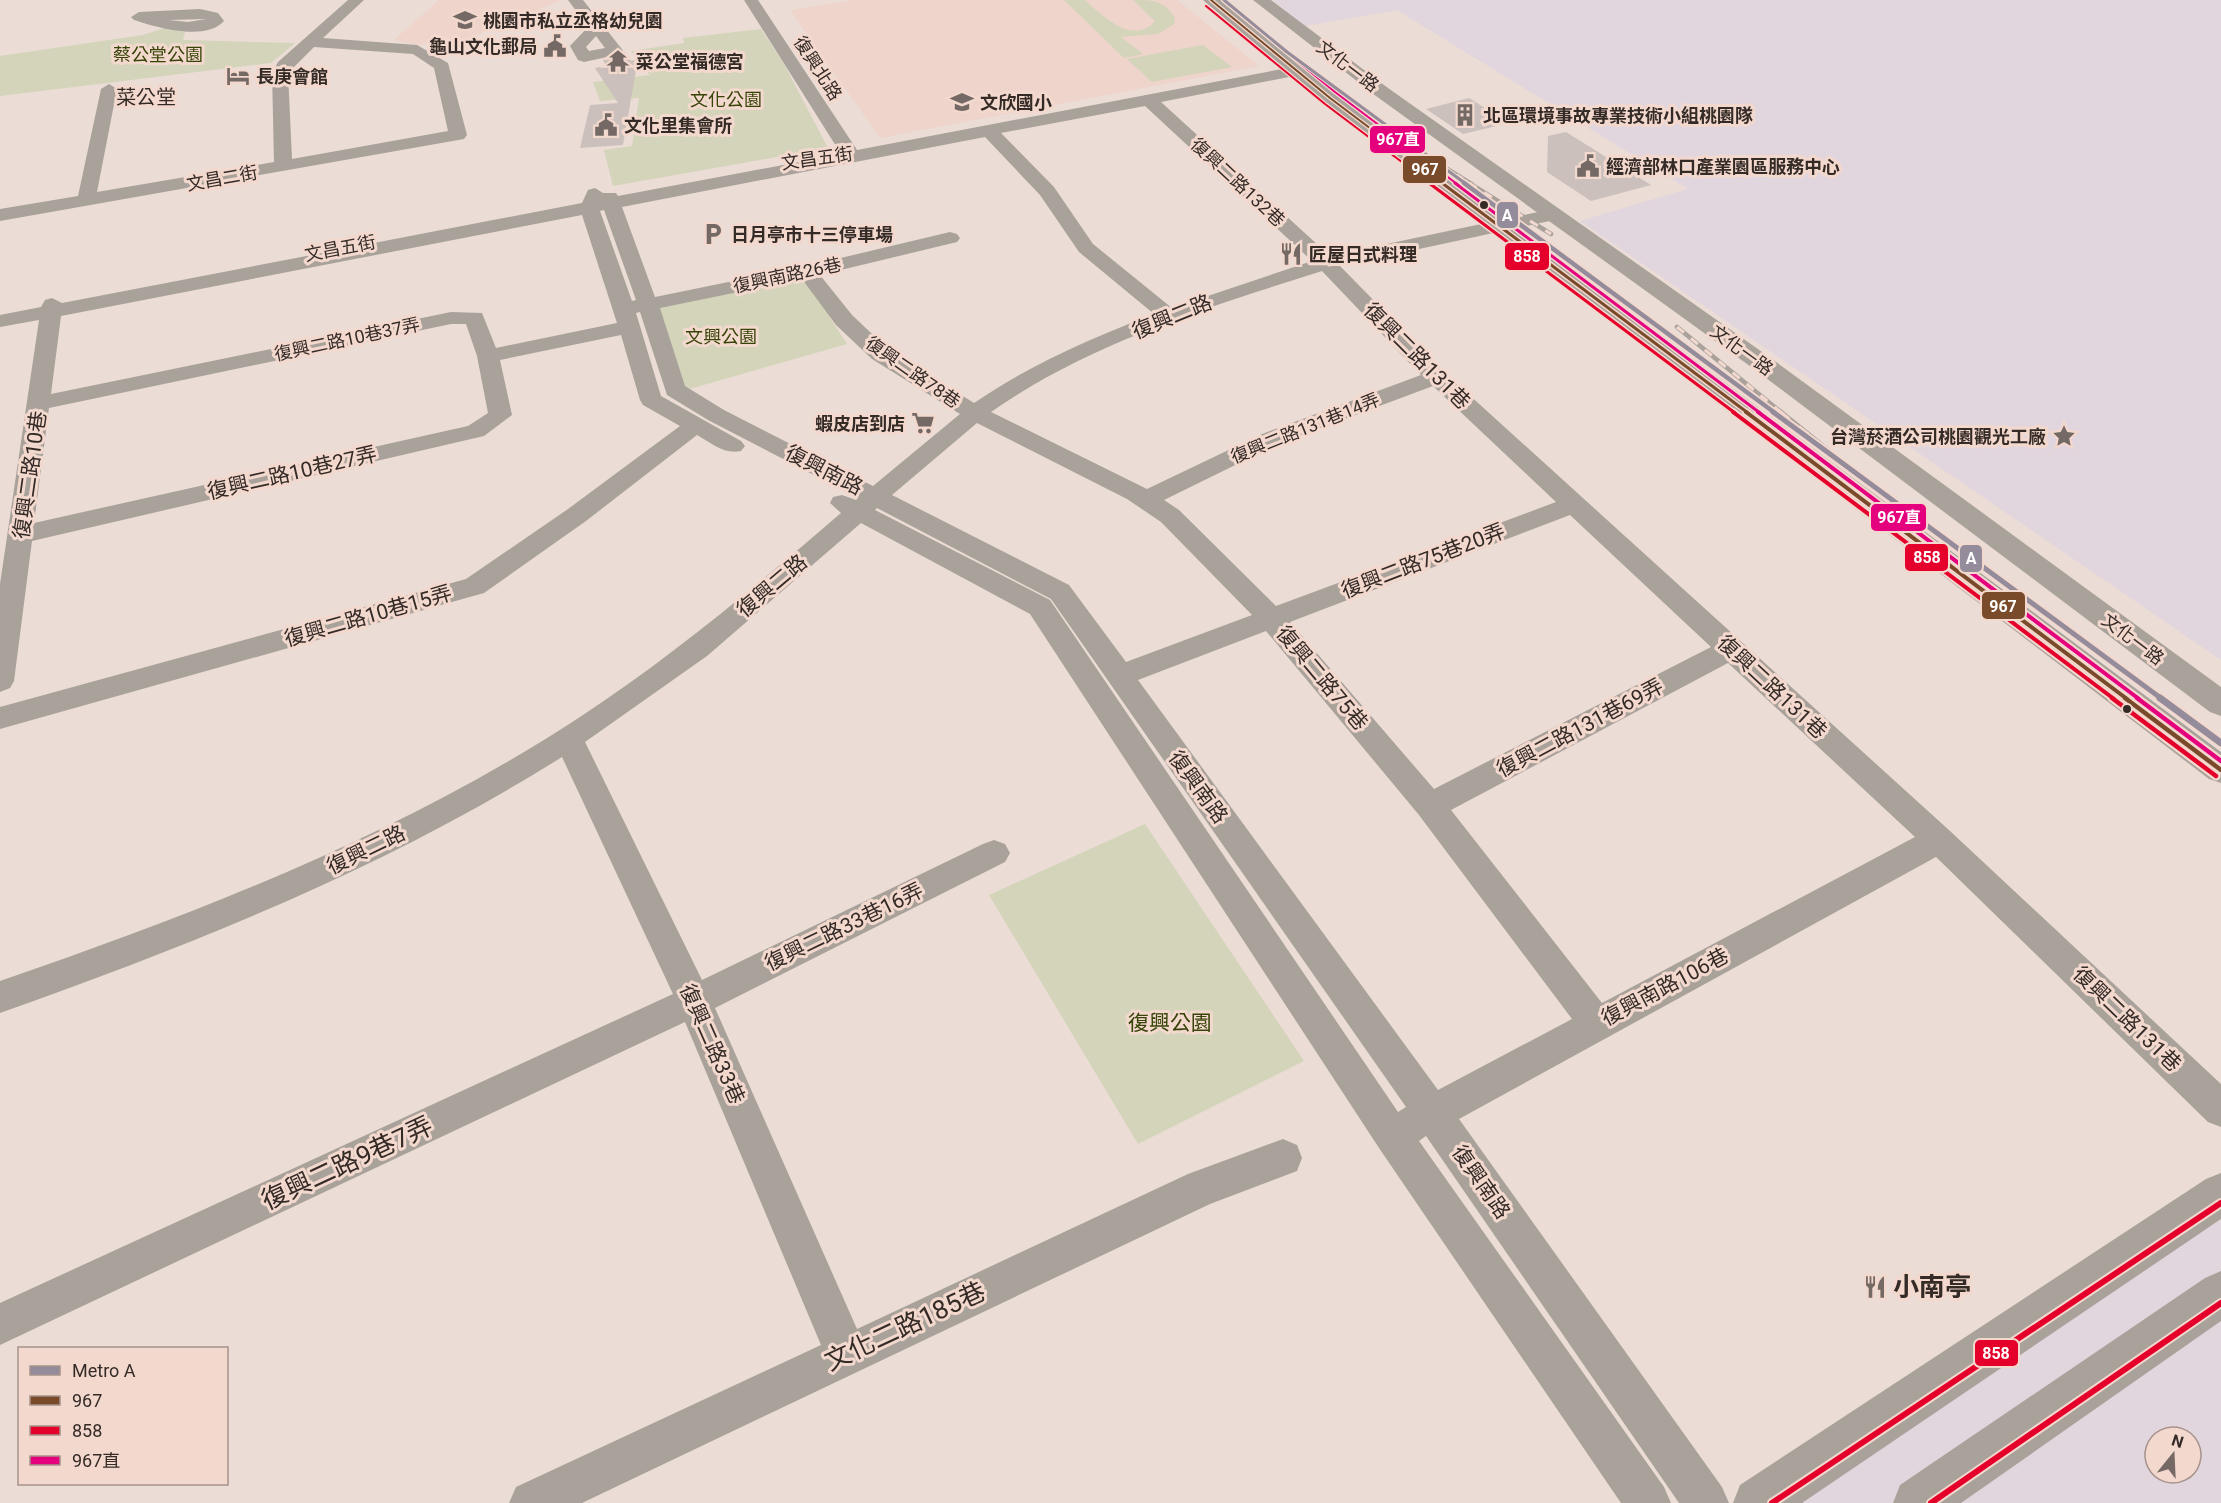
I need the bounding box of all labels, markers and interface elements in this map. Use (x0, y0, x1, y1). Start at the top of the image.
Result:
school or university icon: 桃園市私立丞格幼兒園 (452, 7, 478, 33)
place label: 桃園市私立丞格幼兒園 (483, 10, 663, 31)
street label: 復興北路 (790, 32, 846, 104)
public building icon: 龜山文化郵局 (542, 33, 568, 59)
place label: 龜山文化郵局 (429, 36, 537, 57)
street label: 文化一路 (1313, 36, 1383, 96)
park label: 蔡公堂公園 (113, 44, 203, 65)
temple icon: 菜公堂福德宮 (605, 48, 631, 74)
place label: 菜公堂福德宮 (636, 51, 744, 72)
hotel icon: 長庚會館 (225, 63, 251, 89)
place label: 長庚會館 (256, 66, 328, 87)
district label: 菜公堂 (116, 85, 176, 109)
park label: 文化公園 (690, 89, 762, 110)
school or university icon: 文欣國小 (949, 89, 975, 115)
place label: 文欣國小 (980, 92, 1052, 113)
building icon: 北區環境事故專業技術小組桃園隊 (1452, 102, 1478, 128)
place label: 北區環境事故專業技術小組桃園隊 (1483, 105, 1753, 126)
public building icon: 文化里集會所 (593, 112, 619, 138)
place label: 文化里集會所 (624, 115, 732, 136)
line badge: 967直 (1369, 125, 1426, 154)
text: 967直 (1376, 130, 1420, 149)
street label: 復興二路132巷 (1187, 133, 1289, 231)
street label: 文昌五街 (780, 143, 854, 173)
public building icon: 經濟部林口產業園區服務中心 (1575, 153, 1601, 179)
line badge: 967 (1402, 155, 1447, 184)
place label: 經濟部林口產業園區服務中心 (1606, 156, 1840, 177)
text: 967 (1411, 160, 1439, 179)
street label: 文昌二街 (185, 161, 259, 195)
unlabelled marker (1478, 199, 1490, 211)
line badge: A (1496, 201, 1519, 229)
text: A (1502, 206, 1513, 225)
parking icon: 日月亭市十三停車場 (700, 221, 726, 247)
place label: 日月亭市十三停車場 (731, 224, 893, 245)
street label: 文昌五街 (303, 231, 377, 265)
restaurant icon: 匠屋日式料理 (1278, 241, 1304, 267)
line badge: 858 (1504, 242, 1550, 271)
place label: 匠屋日式料理 (1309, 244, 1417, 265)
text: 858 (1513, 247, 1541, 266)
street label: 復興南路26巷 (731, 253, 843, 297)
street label: 復興二路 (1129, 290, 1215, 344)
street label: 復興二路131巷 (1359, 298, 1475, 414)
street label: 復興二路10巷37弄 (272, 313, 422, 365)
street label: 文化一路 (1707, 320, 1777, 380)
park label: 文興公園 (685, 326, 757, 347)
street label: 復興二路78巷 (862, 332, 964, 412)
street label: 復興二路131巷14弄 (1228, 389, 1382, 467)
street label: 復興二路10巷 (9, 410, 51, 540)
supermarket icon: 蝦皮店到店 (910, 410, 936, 436)
place label: 蝦皮店到店 (815, 413, 905, 434)
place icon: 台灣菸酒公司桃園觀光工廠 (2051, 423, 2077, 449)
place label: 台灣菸酒公司桃園觀光工廠 (1830, 426, 2046, 447)
street label: 復興南路 (781, 440, 867, 500)
street label: 復興二路10巷27弄 (205, 442, 379, 504)
line badge: 967直 (1870, 503, 1927, 532)
text: 967直 (1877, 508, 1921, 527)
street label: 復興二路75巷20弄 (1338, 519, 1508, 603)
line badge: 858 (1904, 543, 1949, 572)
line badge: A (1959, 544, 1983, 573)
text: 858 (1913, 548, 1941, 567)
text: A (1966, 549, 1977, 568)
street label: 復興二路 (732, 550, 812, 622)
street label: 復興二路10巷15弄 (281, 581, 455, 651)
line badge: 967 (1981, 591, 2026, 620)
text: 967 (1989, 597, 2017, 616)
street label: 文化一路 (2098, 609, 2168, 669)
street label: 復興二路75巷 (1271, 621, 1373, 735)
street label: 復興二路131巷 (1712, 630, 1832, 744)
street label: 復興二路131巷69弄 (1493, 674, 1667, 782)
unlabelled marker (2121, 703, 2133, 715)
street label: 復興南路 (1164, 746, 1232, 828)
street label: 復興二路 (323, 821, 409, 879)
street label: 復興二路33巷16弄 (761, 878, 927, 976)
street label: 復興南路106巷 (1597, 943, 1733, 1031)
street label: 復興二路131巷 (2068, 962, 2186, 1076)
street label: 復興二路33巷 (675, 980, 749, 1108)
park label: 復興公園 (1128, 1011, 1212, 1035)
street label: 復興二路9巷7弄 (257, 1110, 437, 1216)
street label: 復興南路 (1447, 1141, 1515, 1223)
place label: 小南亭 (1893, 1272, 1971, 1302)
restaurant icon: 小南亭 (1862, 1274, 1888, 1300)
street label: 文化二路185巷 (820, 1276, 990, 1376)
line badge: 858 (1974, 1339, 2019, 1367)
text: 858 (1982, 1344, 2010, 1363)
legend (18, 1347, 228, 1485)
text: Metro A (72, 1360, 136, 1381)
text: 967 (72, 1390, 102, 1411)
text: 858 (72, 1420, 102, 1441)
north arrow (2143, 1425, 2203, 1485)
text: N (2169, 1430, 2186, 1452)
text: 967直 (72, 1450, 120, 1471)

